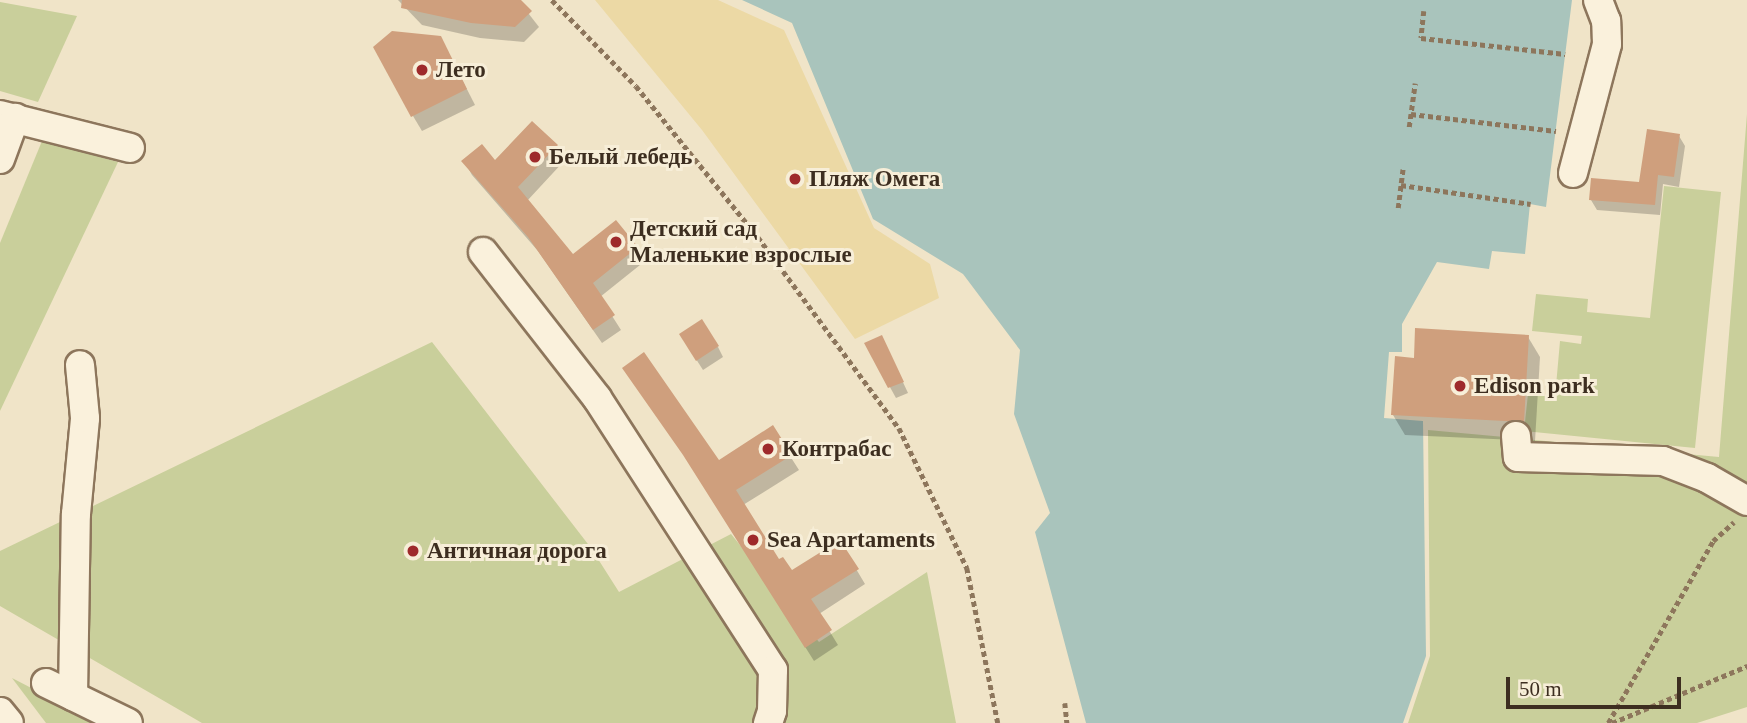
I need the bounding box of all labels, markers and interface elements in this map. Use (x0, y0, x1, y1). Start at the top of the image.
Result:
place label: Лето (436, 56, 486, 84)
marker: Лето (414, 62, 430, 78)
place label: Белый лебедь (549, 143, 692, 171)
marker: Белый лебедь (527, 149, 543, 165)
place label: Пляж Омега (809, 165, 940, 193)
marker: Пляж Омега (787, 171, 803, 187)
place label: Детский сад Маленькие взрослые (630, 215, 852, 269)
marker: Детский сад Маленькие взрослые (608, 234, 624, 250)
place label: Edison park (1474, 372, 1595, 400)
marker: Edison park (1452, 378, 1468, 394)
place label: Контрабас (782, 435, 891, 463)
marker: Контрабас (760, 441, 776, 457)
place label: Sea Apartaments (767, 526, 936, 554)
marker: Sea Apartaments (745, 532, 761, 548)
place label: Античная дорога (427, 537, 607, 565)
marker: Античная дорога (405, 543, 421, 559)
scale bar (1509, 664, 1684, 708)
text: 50 m (1519, 677, 1562, 701)

